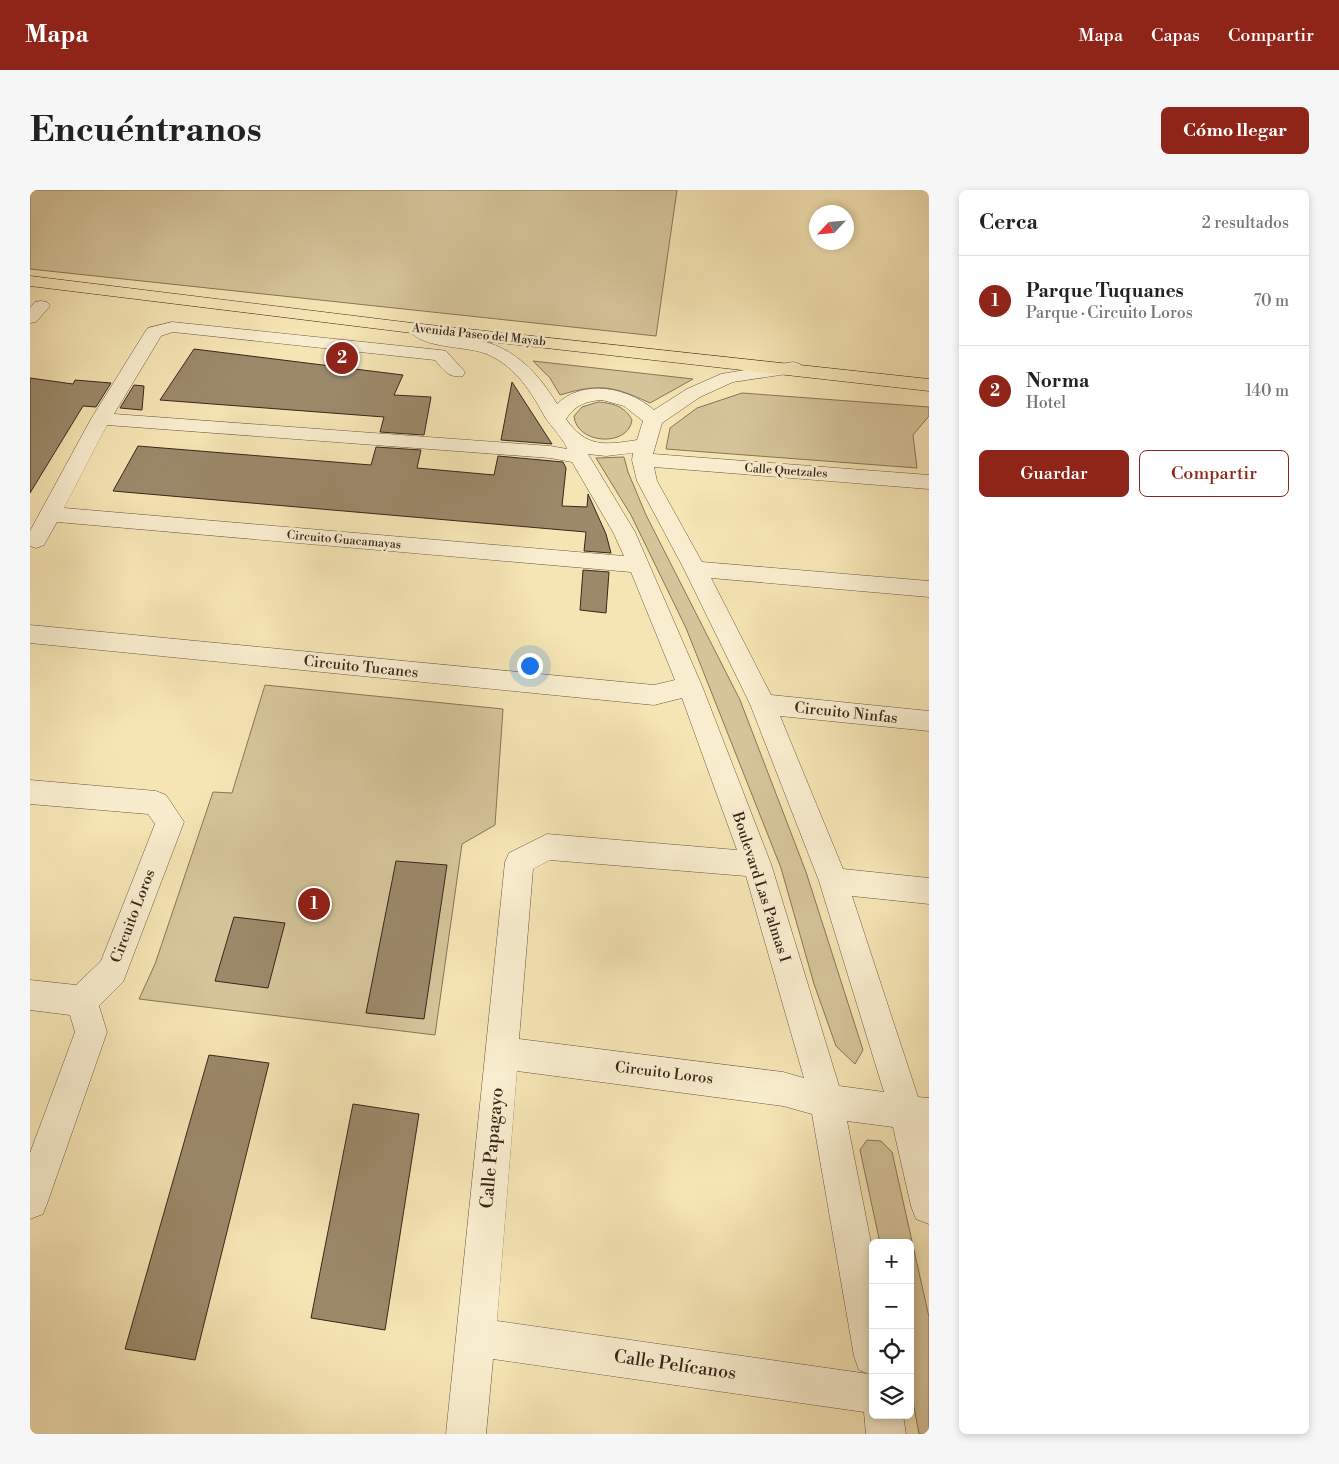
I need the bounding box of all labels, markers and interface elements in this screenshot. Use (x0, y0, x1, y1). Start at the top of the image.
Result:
text: Mapa (25, 20, 88, 50)
text: Mapa (1079, 24, 1123, 47)
text: Capas (1151, 24, 1200, 47)
text: Compartir (1228, 24, 1314, 47)
button: Cómo llegar (1161, 107, 1309, 154)
text: Encuéntranos (30, 109, 262, 152)
north arrow (809, 205, 854, 250)
text: Cerca (979, 210, 1038, 236)
text: 2 resultados (1202, 213, 1289, 233)
text: Parque Tuquanes (1026, 279, 1184, 303)
text: 1 (991, 291, 999, 311)
text: 70 m (1253, 291, 1289, 311)
text: Parque · Circuito Loros (1026, 303, 1193, 323)
street label: Avenida Paseo del Mayab (410, 320, 547, 349)
pin: 2 (326, 339, 358, 377)
text: Norma (1026, 369, 1089, 393)
text: 2 (990, 381, 1000, 401)
text: 140 m (1245, 381, 1289, 401)
text: Hotel (1026, 393, 1066, 413)
button: Guardar (979, 450, 1129, 497)
button: Compartir (1139, 450, 1289, 497)
street label: Calle Quetzales (744, 461, 828, 481)
street label: Circuito Guacamayas (286, 528, 402, 552)
street label: Circuito Tucanes (303, 652, 419, 682)
your location (517, 653, 543, 679)
street label: Circuito Ninfas (793, 698, 899, 728)
street label: Boulevard Las Palmas I (727, 808, 794, 965)
street label: Circuito Loros (106, 866, 160, 966)
pin: 1 (298, 885, 330, 923)
street label: Circuito Loros (614, 1058, 714, 1088)
street label: Calle Papagayo (475, 1086, 509, 1210)
map controls (869, 1239, 914, 1419)
button: + (869, 1239, 914, 1284)
button: − (869, 1284, 914, 1329)
button: locate (869, 1329, 914, 1374)
street label: Calle Pelícanos (612, 1345, 738, 1385)
button: layers (869, 1374, 914, 1419)

